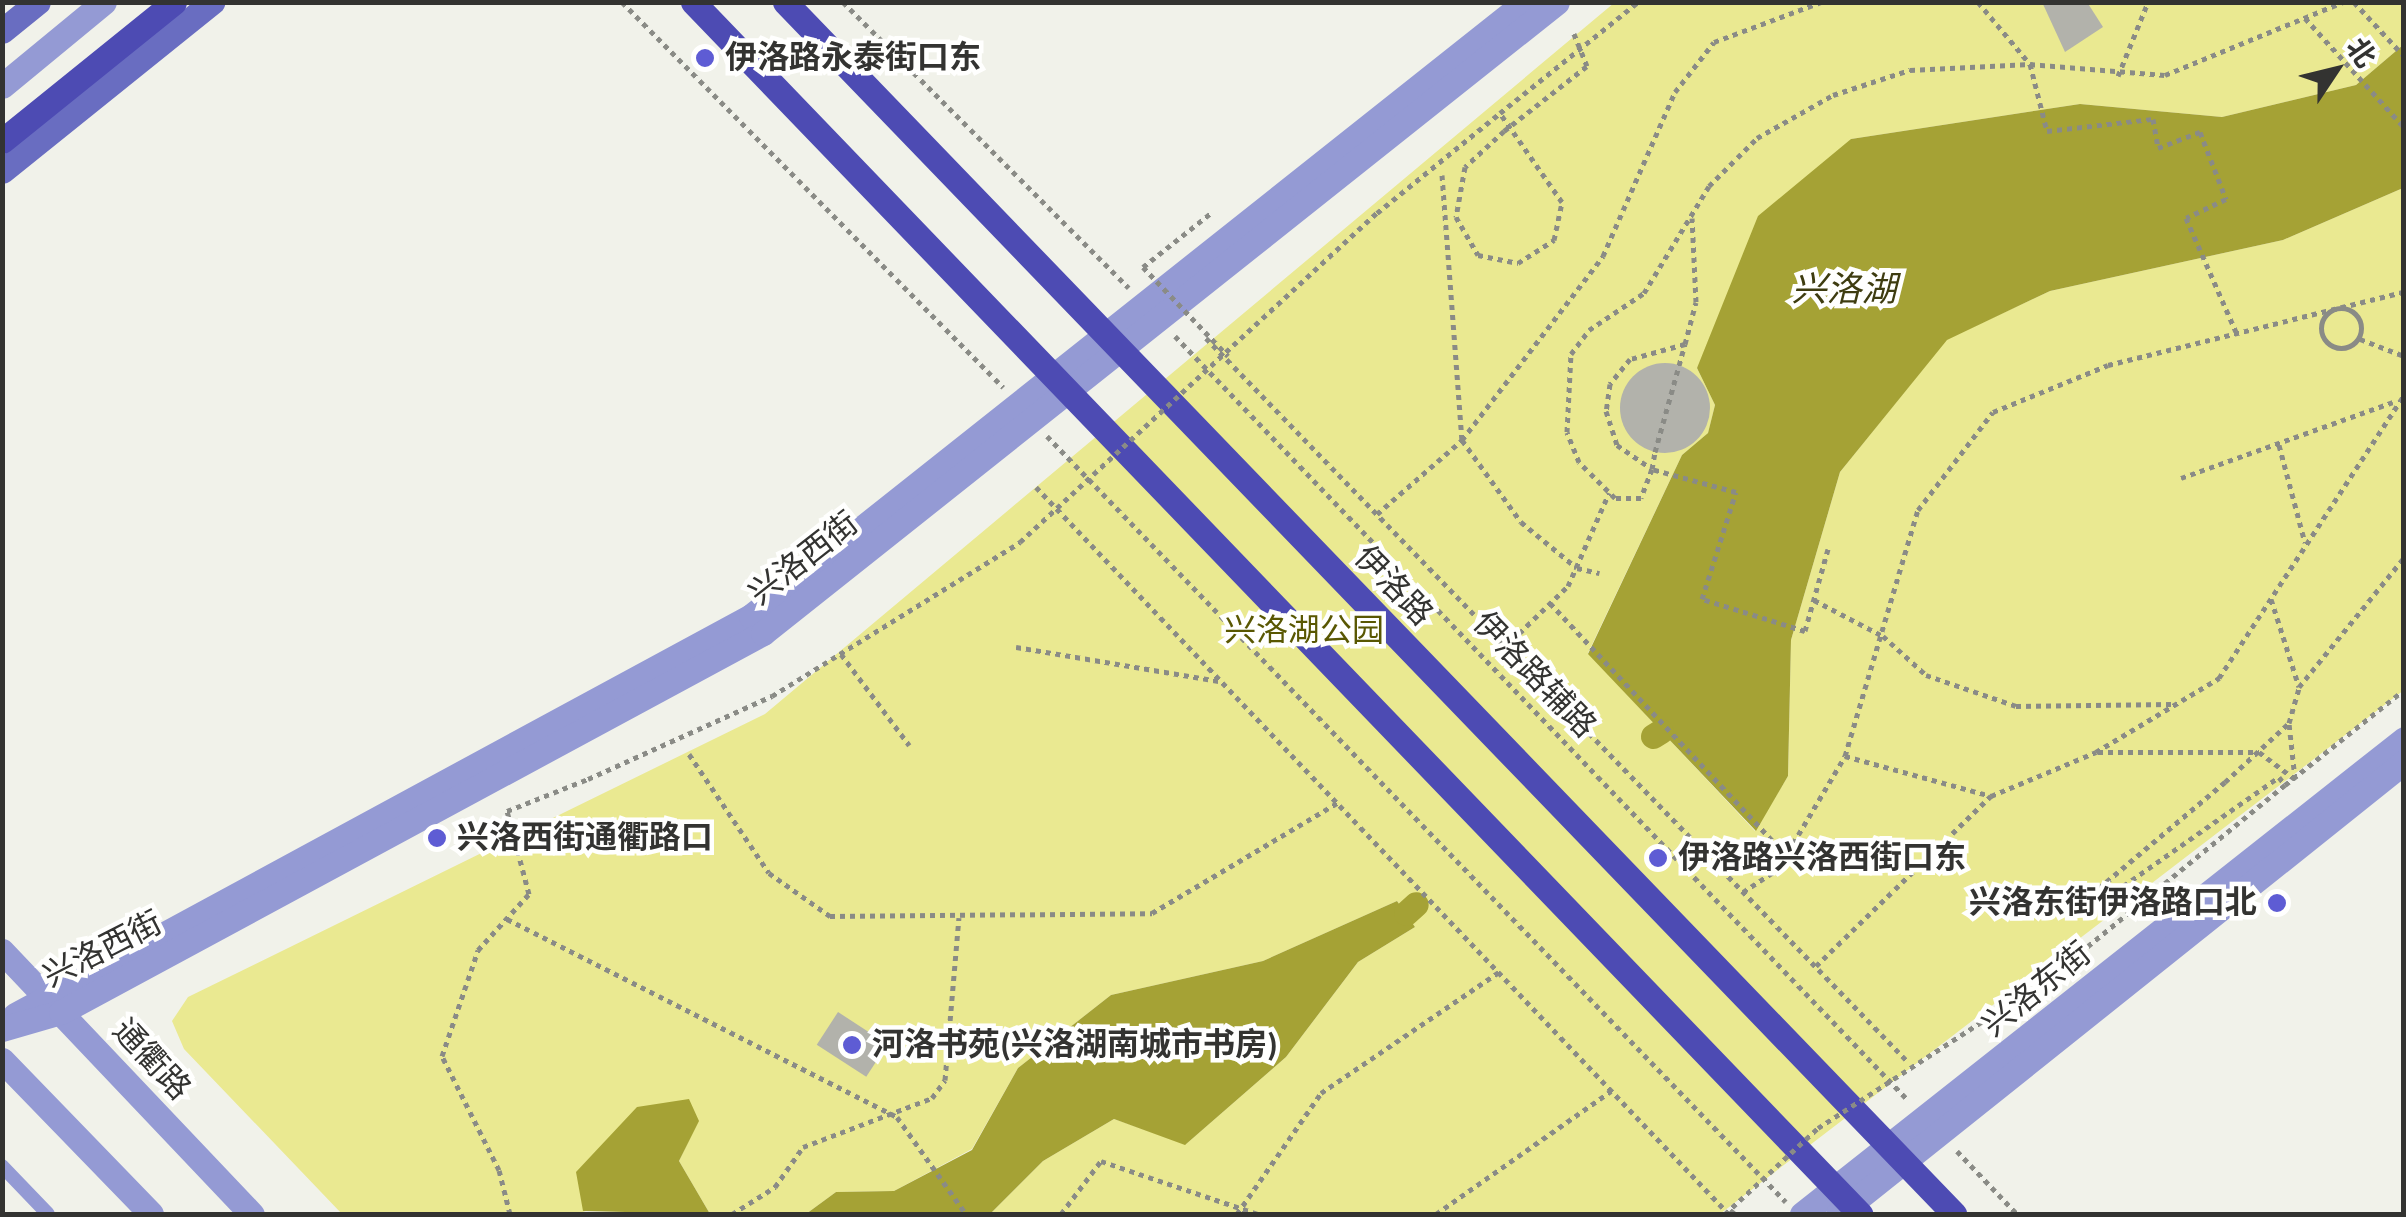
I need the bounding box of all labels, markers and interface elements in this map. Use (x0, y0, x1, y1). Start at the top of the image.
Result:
north arrow (2286, 20, 2386, 120)
text: 北 (2336, 30, 2385, 76)
place label: 伊洛路永泰街口东 (725, 39, 981, 77)
marker: 伊洛路永泰街口东 (694, 47, 716, 69)
water label: 兴洛湖 (1792, 269, 1896, 311)
street label: 兴洛西街 (742, 504, 866, 614)
street label: 伊洛路 (1346, 538, 1440, 634)
street label: 伊洛路辅路 (1465, 604, 1603, 746)
park label: 兴洛湖公园 (1224, 612, 1384, 650)
place label: 兴洛西街通衢路口 (457, 819, 713, 857)
marker: 兴洛西街通衢路口 (426, 827, 448, 849)
place label: 伊洛路兴洛西街口东 (1678, 839, 1966, 877)
marker: 伊洛路兴洛西街口东 (1647, 847, 1669, 869)
place label: 兴洛东街伊洛路口北 (1969, 884, 2257, 922)
marker: 兴洛东街伊洛路口北 (2266, 892, 2288, 914)
street label: 兴洛西街 (37, 904, 169, 996)
street label: 兴洛东街 (1975, 935, 2099, 1045)
street label: 通衢路 (104, 1012, 198, 1108)
place label: 河洛书苑(兴洛湖南城市书房) (872, 1026, 1278, 1064)
marker: 河洛书苑(兴洛湖南城市书房) (841, 1034, 863, 1056)

